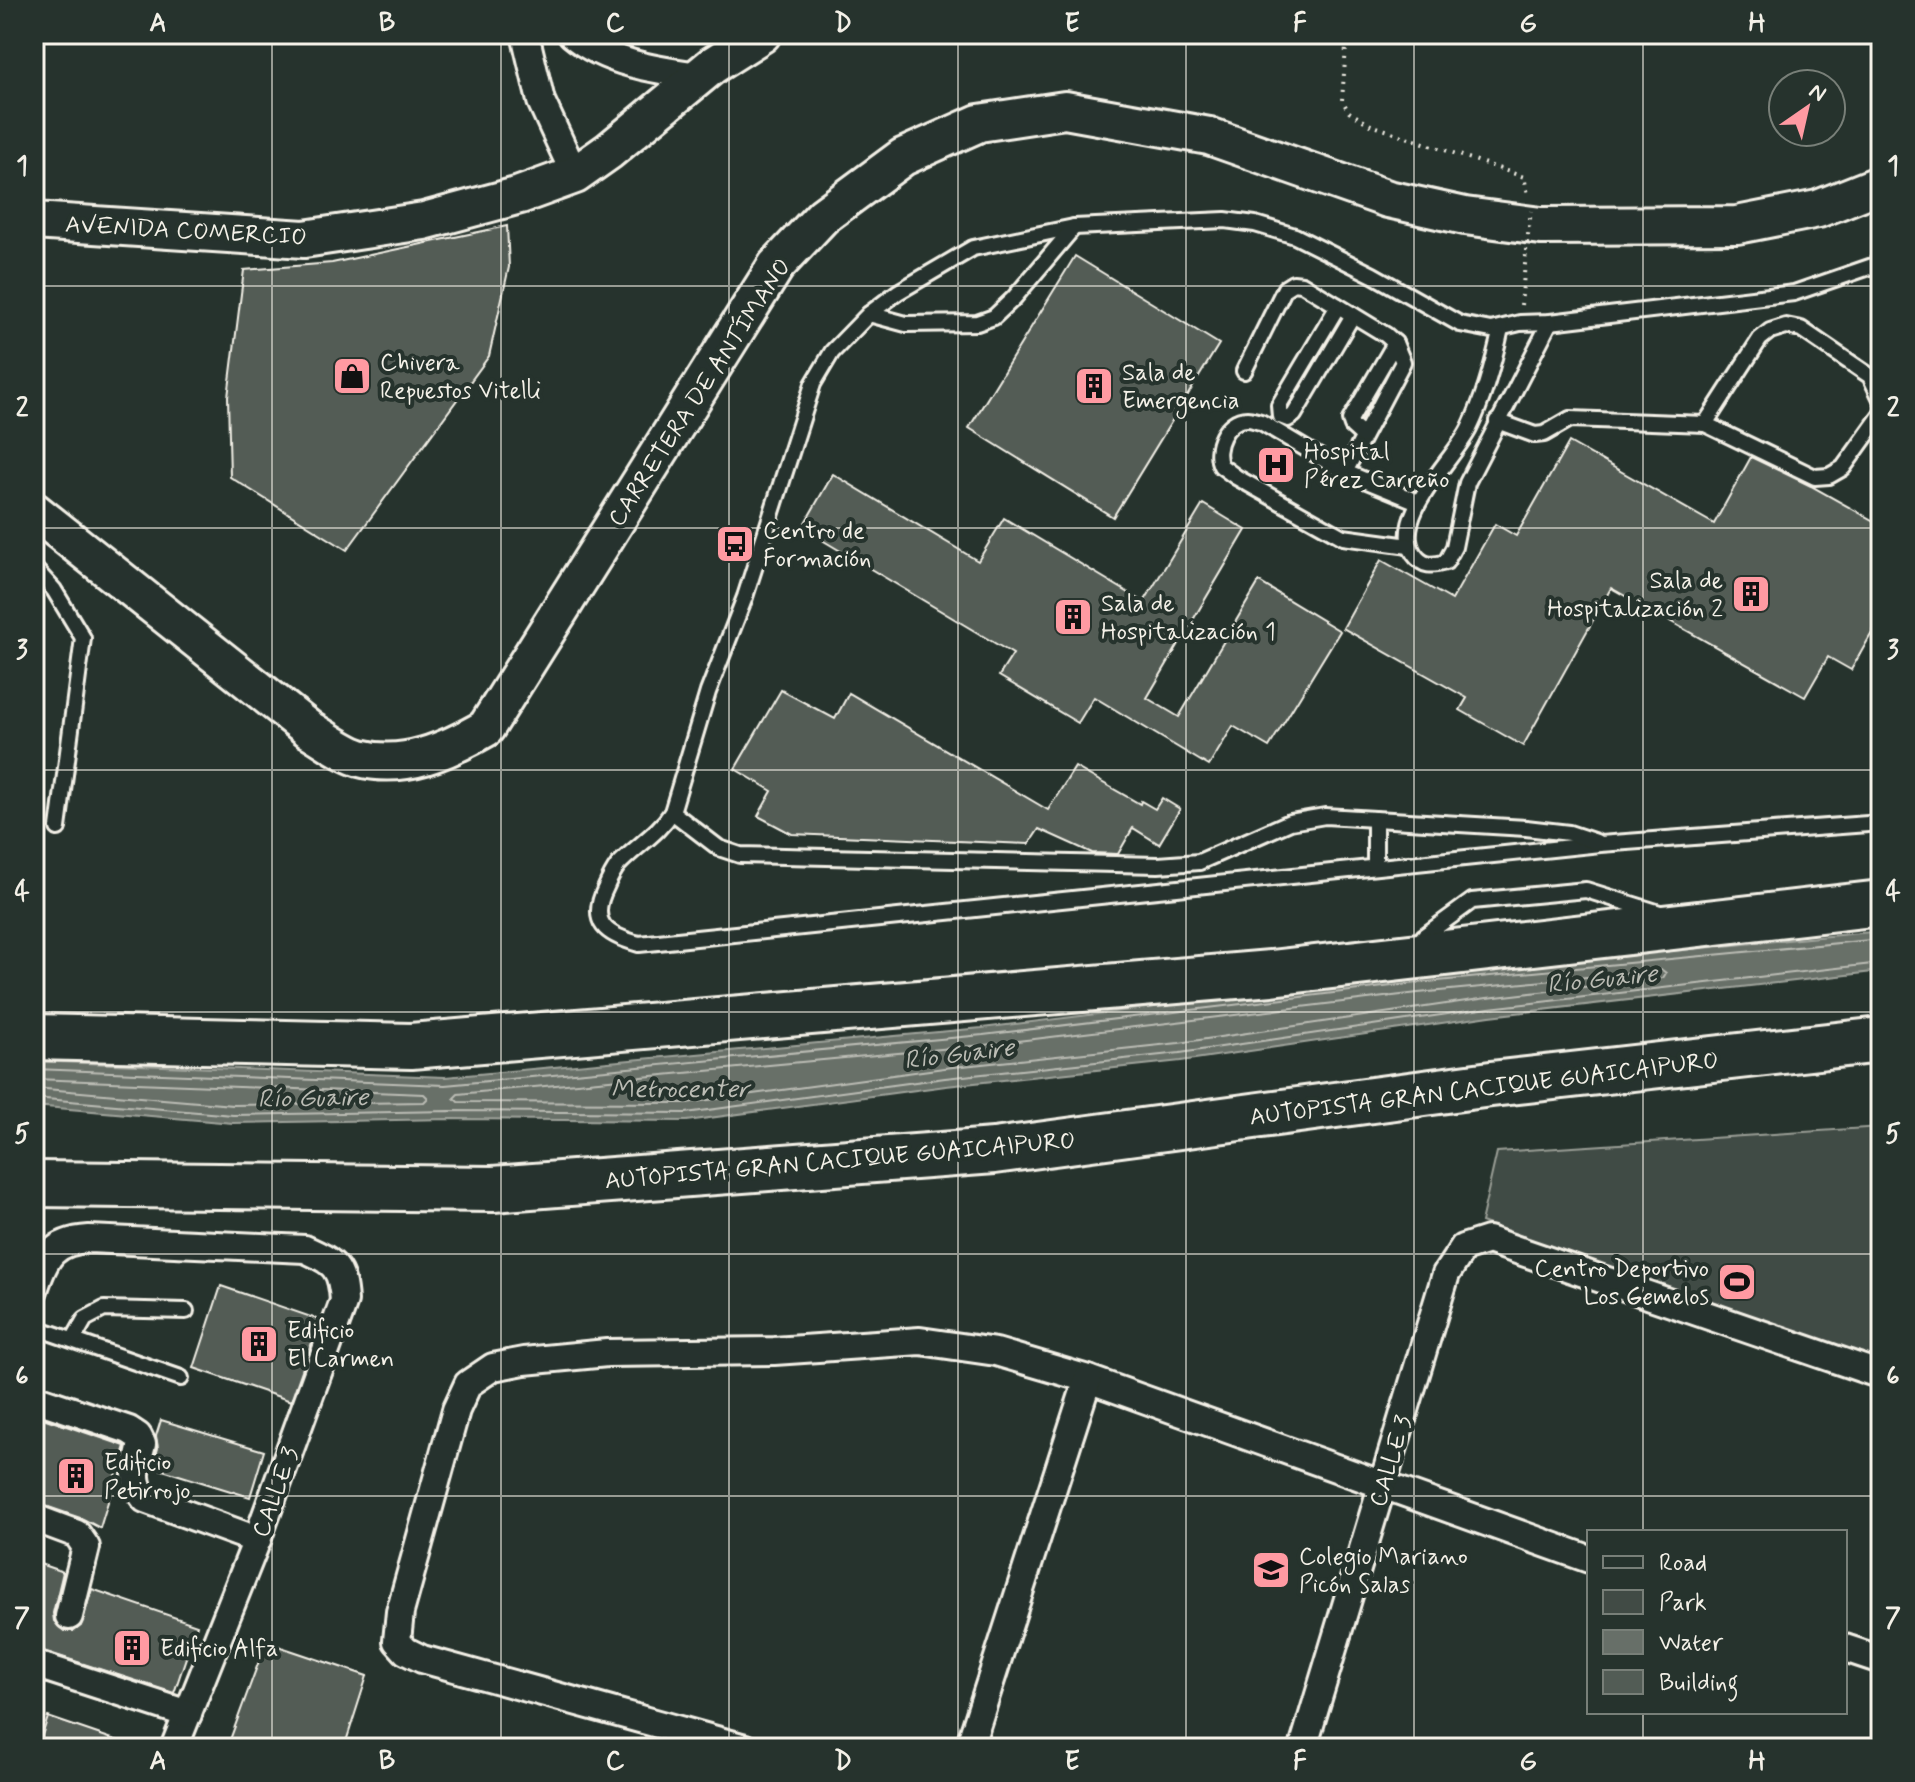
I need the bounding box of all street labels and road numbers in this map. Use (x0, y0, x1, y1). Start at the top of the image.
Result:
street label: AVENIDA COMERCIO (64, 210, 307, 253)
street label: CARRETERA DE ANTÍMANO (601, 252, 799, 533)
street label: AUTOPISTA GRAN CACIQUE GUAICAIPURO (1248, 1045, 1720, 1134)
street label: AUTOPISTA GRAN CACIQUE GUAICAIPURO (604, 1125, 1077, 1198)
street label: CALLE 3 (1363, 1412, 1420, 1511)
street label: CALLE 3 (246, 1443, 307, 1542)

